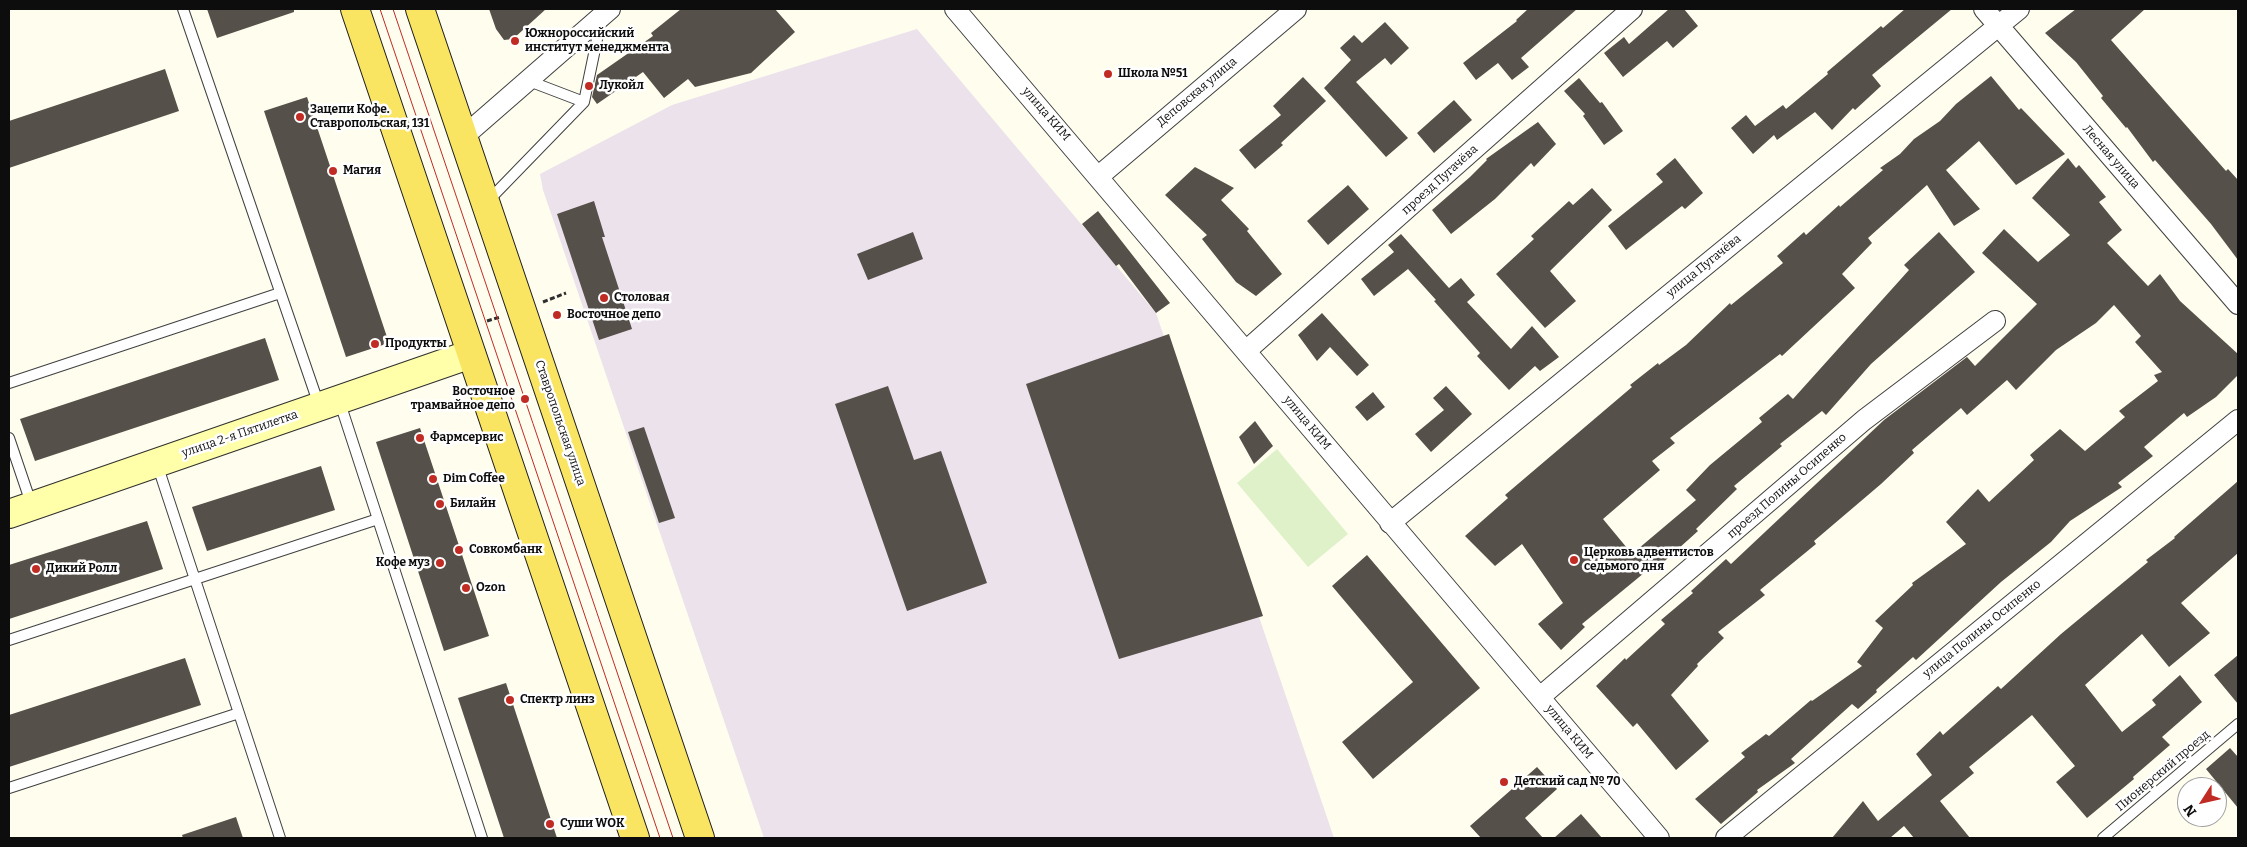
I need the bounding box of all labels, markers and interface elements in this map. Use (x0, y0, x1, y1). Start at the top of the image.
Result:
place label: Южнороссийский институт менеджмента (525, 27, 669, 55)
marker: Южнороссийский институт менеджмента (509, 35, 521, 47)
street label: Деповская улица (1154, 54, 1240, 130)
place label: Школа №51 (1118, 67, 1187, 81)
marker: Школа №51 (1102, 68, 1114, 80)
place label: Лукойл (599, 79, 644, 93)
marker: Лукойл (583, 80, 595, 92)
street label: улица КИМ (1019, 84, 1073, 144)
place label: Зацепи Кофе. Ставропольская, 131 (310, 103, 429, 131)
marker: Зацепи Кофе. Ставропольская, 131 (294, 111, 306, 123)
street label: Лесная улица (2079, 122, 2143, 192)
street label: проезд Пугачёва (1399, 142, 1481, 218)
place label: Магия (343, 164, 381, 178)
marker: Магия (327, 165, 339, 177)
street label: улица Пугачёва (1664, 232, 1744, 300)
place label: Столовая (614, 291, 669, 305)
marker: Столовая (598, 292, 610, 304)
place label: Восточное депо (567, 308, 661, 322)
marker: Восточное депо (551, 309, 563, 321)
place label: Продукты (385, 337, 447, 351)
marker: Продукты (369, 338, 381, 350)
street label: Ставропольская улица (532, 358, 588, 488)
place label: Восточное трамвайное депо (411, 385, 515, 413)
marker: Восточное трамвайное депо (519, 393, 531, 405)
street label: улица КИМ (1280, 393, 1334, 453)
street label: улица 2-я Пятилетка (180, 407, 300, 461)
street label: проезд Полины Осипенко (1724, 430, 1850, 542)
place label: Фармсервис (430, 431, 504, 445)
marker: Фармсервис (414, 432, 426, 444)
place label: Dim Coffee (443, 472, 505, 486)
marker: Dim Coffee (427, 473, 439, 485)
place label: Билайн (450, 497, 496, 511)
marker: Билайн (434, 498, 446, 510)
place label: Совкомбанк (469, 543, 542, 557)
marker: Совкомбанк (453, 544, 465, 556)
place label: Церковь адвентистов седьмого дня (1584, 546, 1714, 574)
marker: Церковь адвентистов седьмого дня (1568, 554, 1580, 566)
place label: Кофе муз (376, 556, 430, 570)
marker: Кофе муз (434, 557, 446, 569)
place label: Дикий Ролл (46, 562, 117, 576)
marker: Дикий Ролл (30, 563, 42, 575)
street label: улица Полины Осипенко (1920, 577, 2044, 681)
place label: Ozon (476, 581, 505, 595)
marker: Ozon (460, 582, 472, 594)
place label: Спектр линз (520, 693, 595, 707)
marker: Спектр линз (504, 694, 516, 706)
street label: улица КИМ (1542, 702, 1596, 762)
street label: Пионерский проезд (2113, 728, 2213, 814)
place label: Детский сад № 70 (1514, 775, 1621, 789)
marker: Детский сад № 70 (1498, 776, 1510, 788)
north arrow (2177, 777, 2227, 827)
text: N (2180, 801, 2200, 820)
place label: Суши WOK (560, 817, 625, 831)
marker: Суши WOK (544, 818, 556, 830)

